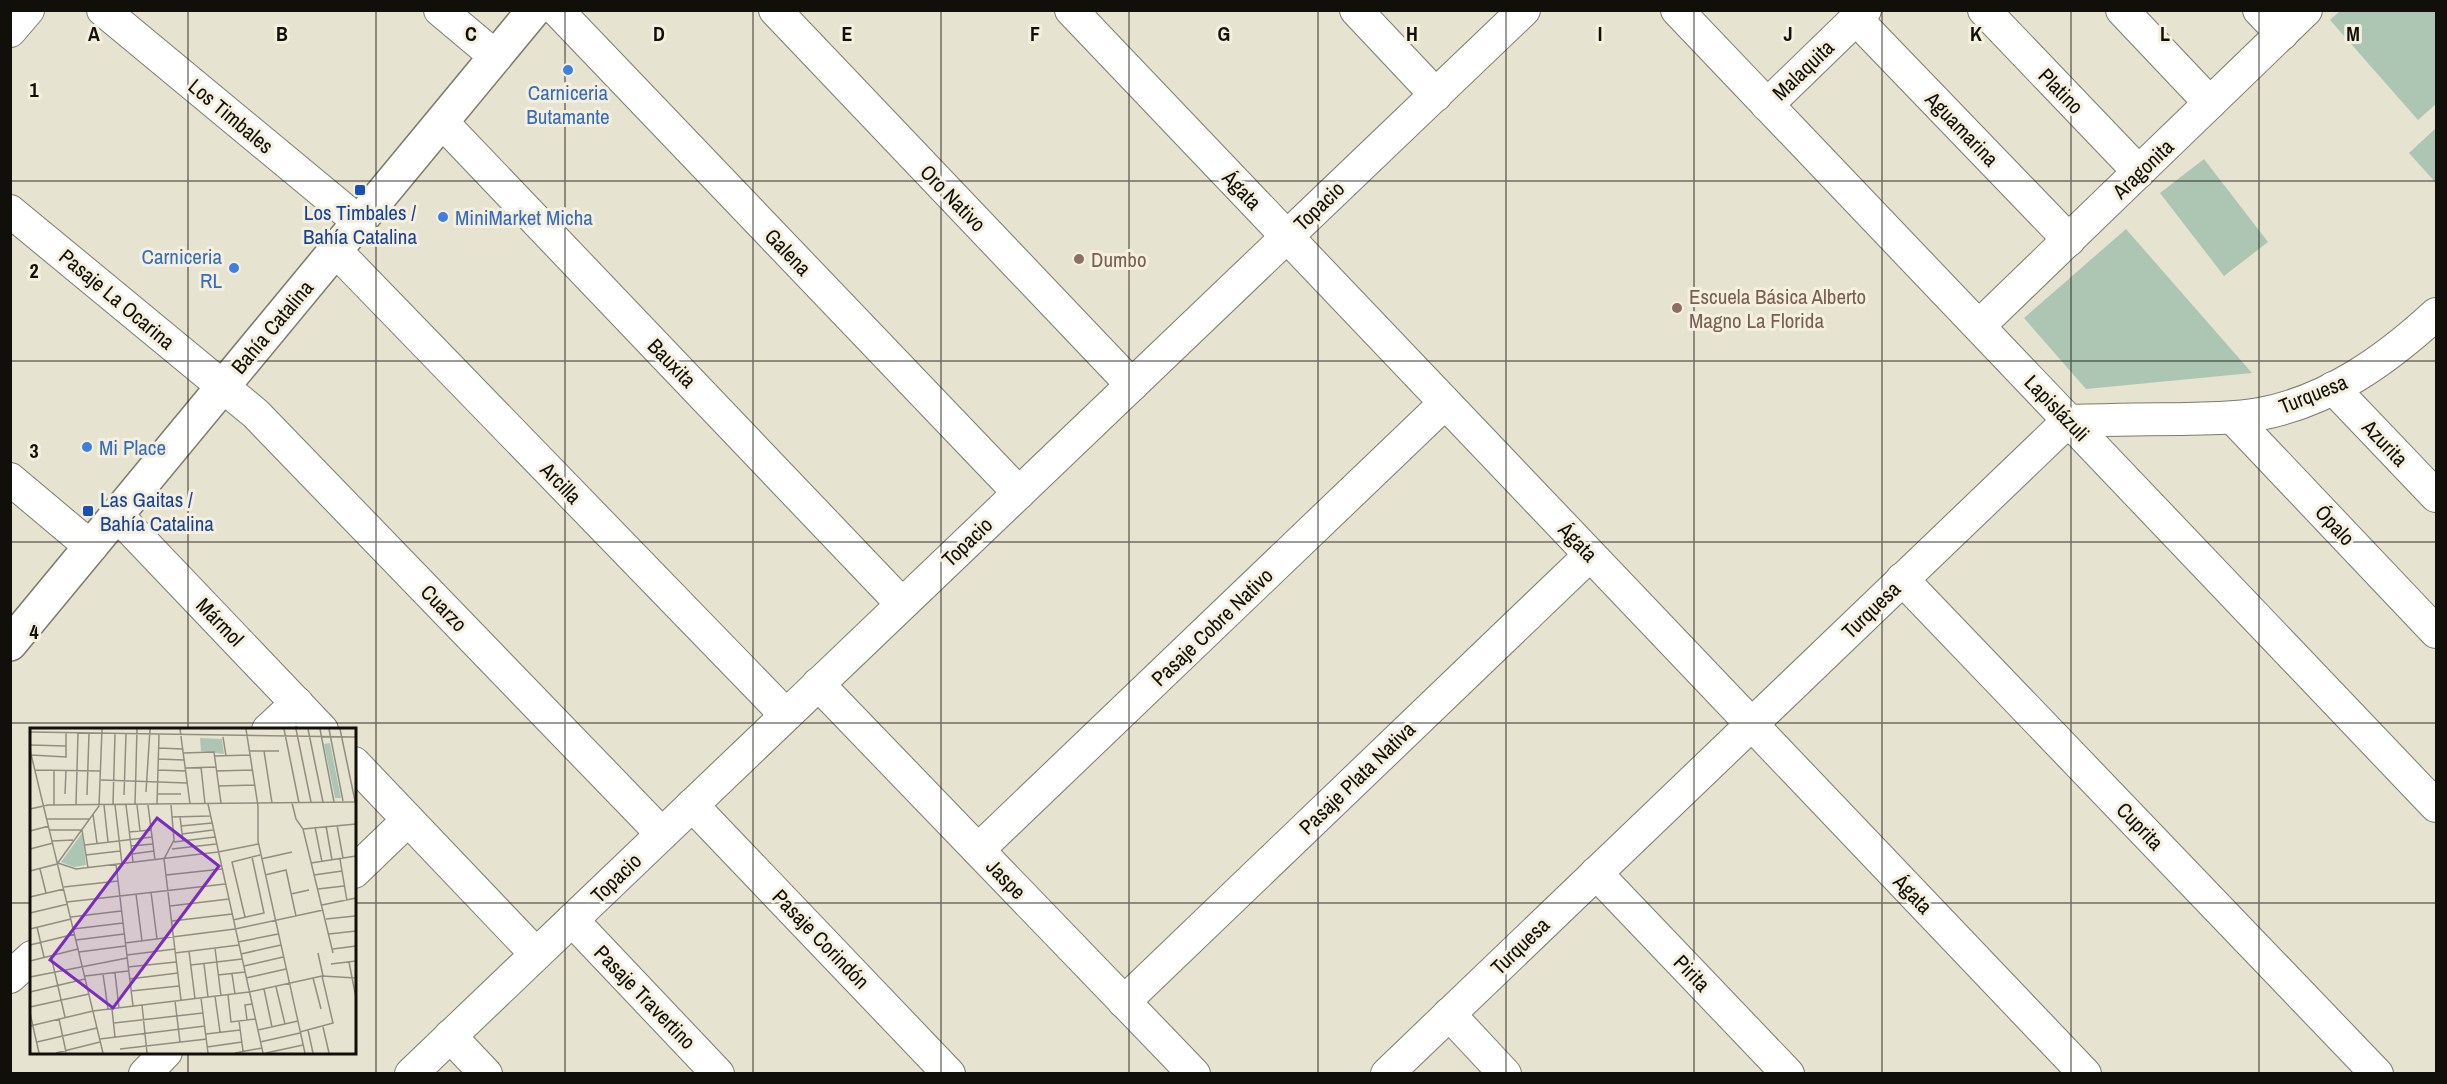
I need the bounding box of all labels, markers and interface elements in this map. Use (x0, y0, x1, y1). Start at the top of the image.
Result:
text: A (88, 20, 100, 47)
text: B (276, 20, 288, 47)
text: C (465, 20, 477, 47)
text: D (653, 20, 665, 47)
text: E (842, 20, 853, 47)
text: F (1030, 20, 1040, 47)
text: G (1218, 20, 1230, 47)
text: H (1406, 20, 1418, 47)
text: I (1598, 20, 1602, 47)
text: J (1783, 20, 1793, 47)
text: K (1970, 20, 1982, 47)
text: L (2160, 20, 2170, 47)
text: M (2346, 20, 2360, 47)
street label: Malaquita (1766, 33, 1841, 107)
street label: Platino (2032, 62, 2090, 120)
marker: Carniceria Butamante (561, 63, 575, 77)
street label: Los Timbales (182, 72, 280, 160)
text: 1 (29, 76, 39, 103)
place label: Carniceria Butamante (526, 78, 610, 131)
street label: Aguamarina (1918, 84, 2005, 173)
street label: Aragonita (2105, 132, 2180, 206)
street label: Oro Nativo (914, 158, 992, 238)
street label: Ágata (1215, 163, 1268, 217)
street label: Topacio (1287, 175, 1351, 237)
marker: Los Timbales / Bahía Catalina (353, 183, 367, 197)
place label: Los Timbales / Bahía Catalina (303, 198, 417, 251)
place label: MiniMarket Micha (455, 203, 593, 232)
marker: MiniMarket Micha (436, 210, 450, 224)
street label: Galena (758, 222, 818, 282)
street label: Pasaje La Ocarina (53, 242, 181, 356)
place label: Carniceria RL (142, 242, 222, 295)
place label: Dumbo (1091, 245, 1147, 274)
marker: Dumbo (1072, 252, 1086, 266)
text: 2 (29, 257, 39, 284)
marker: Carniceria RL (227, 261, 241, 275)
street label: Bahía Catalina (224, 274, 320, 380)
place label: Escuela Básica Alberto Magno La Florida (1689, 282, 1866, 335)
marker: Escuela Básica Alberto Magno La Florida (1670, 301, 1684, 315)
street label: Bauxita (641, 332, 703, 394)
street label: Turquesa (2275, 367, 2352, 421)
street label: Lapislázuli (2018, 368, 2096, 448)
street label: Azurita (2355, 413, 2415, 473)
place label: Mi Place (99, 433, 166, 462)
text: 3 (29, 437, 39, 464)
marker: Mi Place (80, 440, 94, 454)
street label: Arcilla (533, 455, 588, 511)
place label: Las Gaitas / Bahía Catalina (100, 485, 214, 538)
street label: Ópalo (2309, 498, 2361, 552)
marker: Las Gaitas / Bahía Catalina (81, 504, 95, 518)
street label: Topacio (935, 511, 999, 573)
street label: Ágata (1551, 515, 1604, 569)
street label: Pasaje Cobre Nativo (1145, 561, 1279, 693)
street label: Turquesa (1835, 575, 1907, 645)
street label: Cuarzo (414, 578, 474, 638)
street label: Mármol (190, 591, 250, 653)
text: 4 (29, 618, 39, 645)
street label: Pasaje Plata Nativa (1293, 715, 1422, 841)
inset map (30, 728, 356, 1054)
street label: Cuprita (2110, 796, 2170, 857)
street label: Topacio (584, 847, 648, 909)
street label: Jaspe (980, 852, 1032, 906)
street label: Ágata (1886, 867, 1939, 921)
street label: Pasaje Corindón (766, 883, 876, 995)
street label: Turquesa (1484, 911, 1556, 981)
street label: Pasaje Travertino (588, 938, 702, 1056)
street label: Pirita (1667, 948, 1717, 998)

